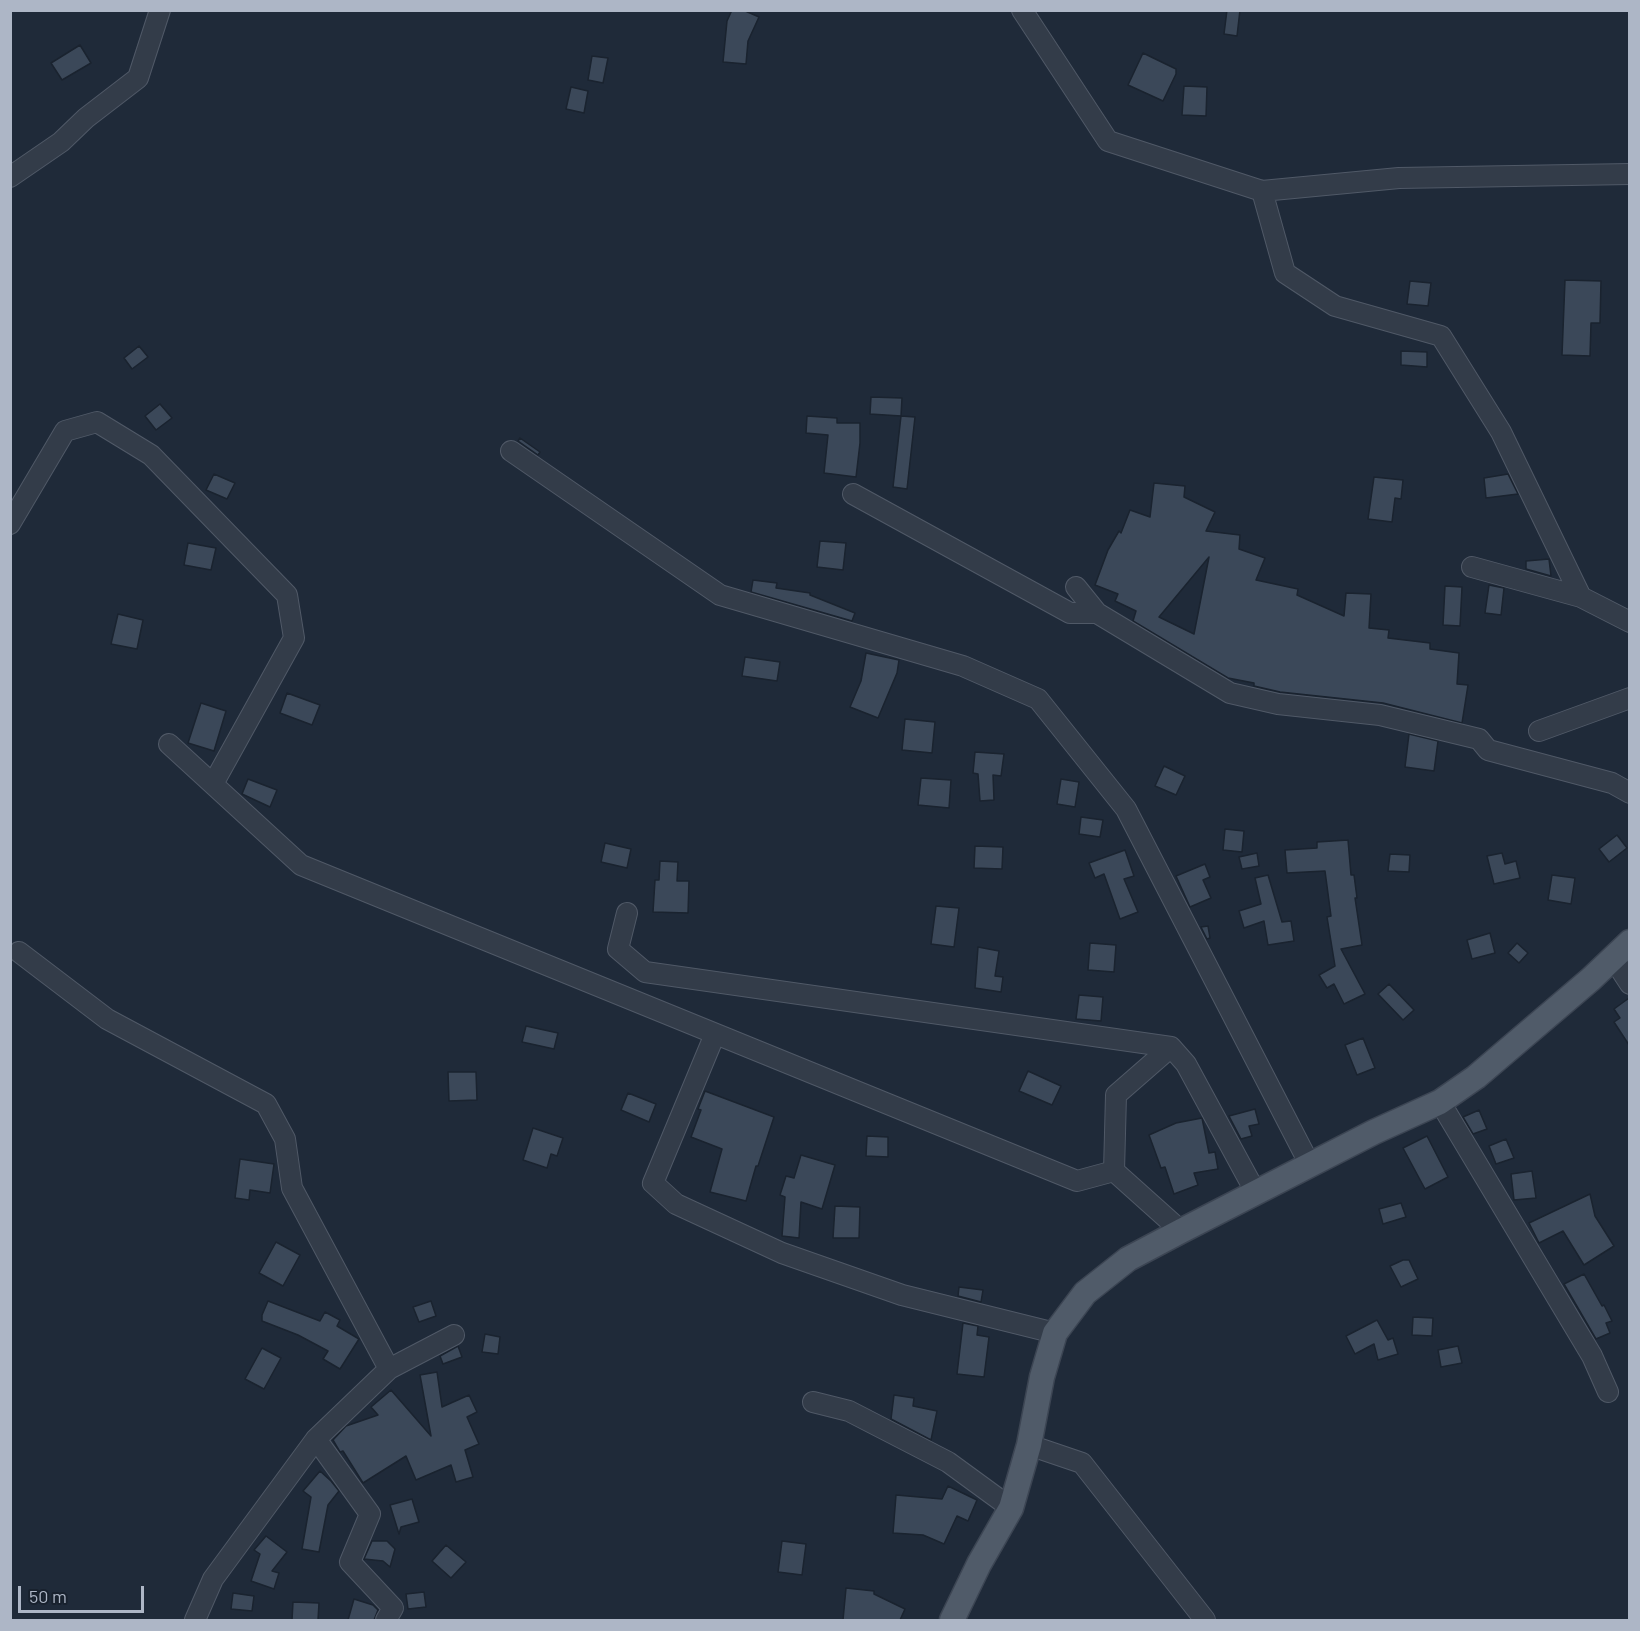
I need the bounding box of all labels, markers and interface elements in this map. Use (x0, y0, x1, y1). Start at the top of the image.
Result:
scale bar (21, 1574, 147, 1612)
text: 50 m (29, 1585, 67, 1607)

